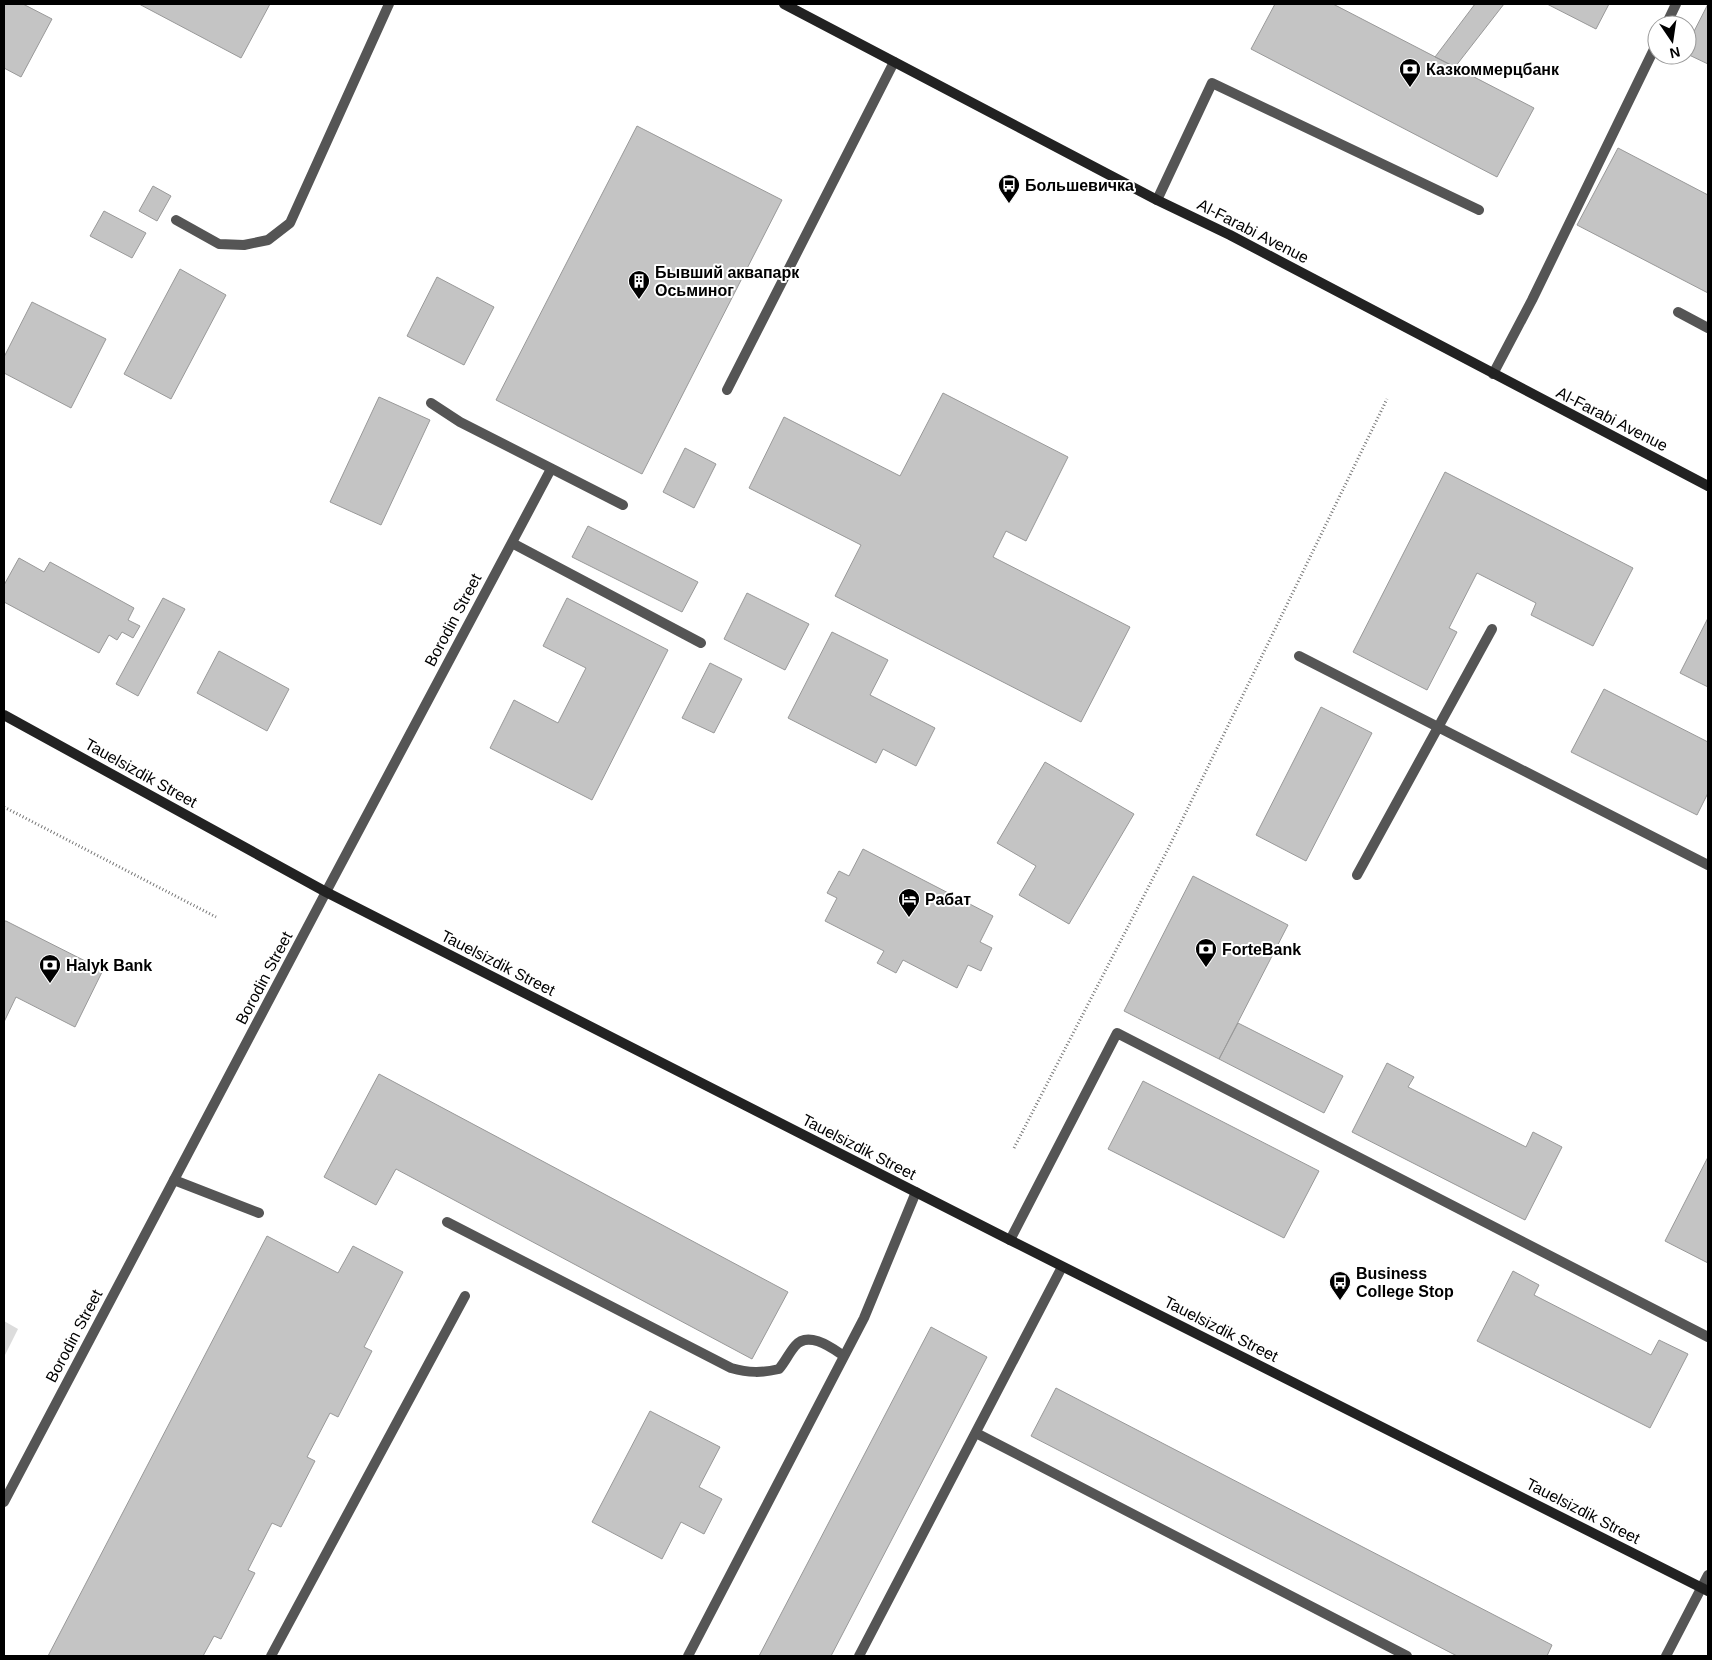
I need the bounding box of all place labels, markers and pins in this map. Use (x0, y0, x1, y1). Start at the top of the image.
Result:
bank icon: Казкоммерцбанк (1398, 57, 1422, 88)
place label: Казкоммерцбанк (1426, 61, 1560, 78)
bus stop icon: Большевичка (997, 173, 1021, 204)
place label: Большевичка (1025, 177, 1134, 194)
place label: Бывший аквапарк Осьминог (655, 264, 800, 299)
building icon: Бывший аквапарк Осьминог (627, 269, 651, 300)
hotel icon: Рабат (897, 887, 921, 918)
place label: Рабат (925, 891, 971, 908)
bank icon: ForteBank (1194, 937, 1218, 968)
place label: ForteBank (1222, 941, 1301, 958)
bank icon: Halyk Bank (38, 953, 62, 984)
place label: Halyk Bank (66, 957, 152, 974)
place label: Business College Stop (1356, 1265, 1454, 1300)
bus stop icon: Business College Stop (1328, 1270, 1352, 1301)

